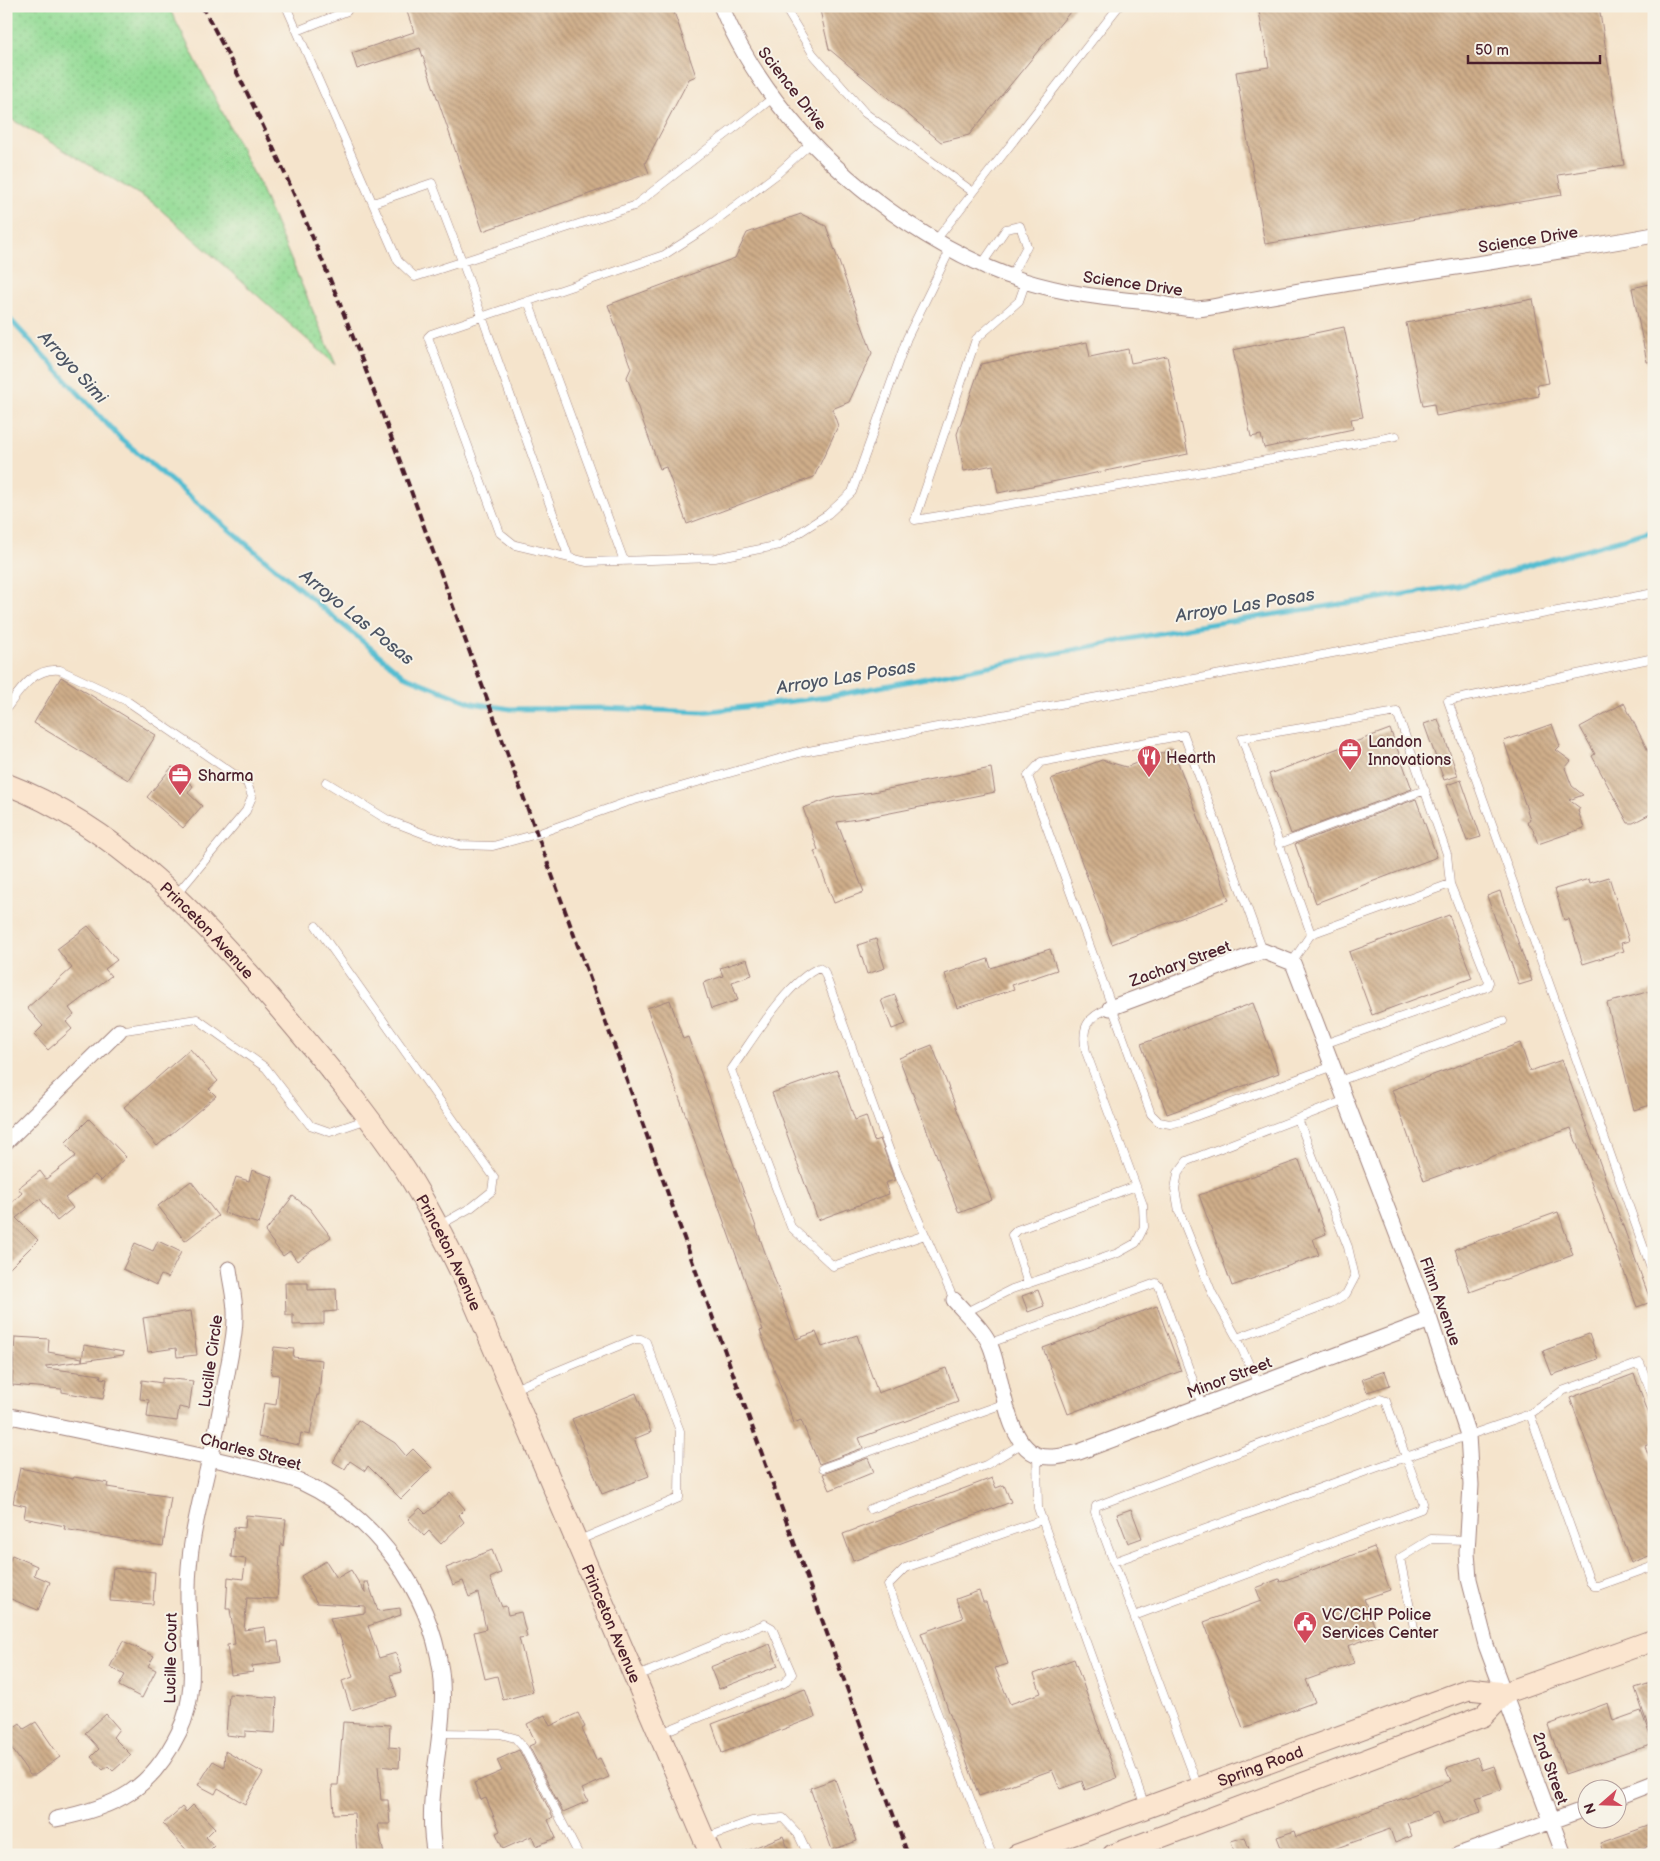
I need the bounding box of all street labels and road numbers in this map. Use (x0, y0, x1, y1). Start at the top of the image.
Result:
street label: Science Drive (753, 44, 831, 135)
street label: Science Drive (1477, 223, 1580, 258)
street label: Science Drive (1082, 268, 1184, 301)
street label: Princeton Avenue (155, 879, 258, 984)
street label: Zachary Street (1127, 937, 1234, 992)
street label: Princeton Avenue (411, 1192, 485, 1314)
street label: Flinn Avenue (1415, 1255, 1465, 1349)
street label: Lucille Circle (196, 1313, 227, 1409)
street label: Minor Street (1184, 1353, 1275, 1403)
street label: Charles Street (198, 1430, 303, 1475)
street label: Princeton Avenue (577, 1562, 644, 1687)
street label: Lucille Court (161, 1612, 182, 1704)
street label: 2nd Street (1528, 1730, 1571, 1807)
street label: Spring Road (1215, 1743, 1306, 1792)

